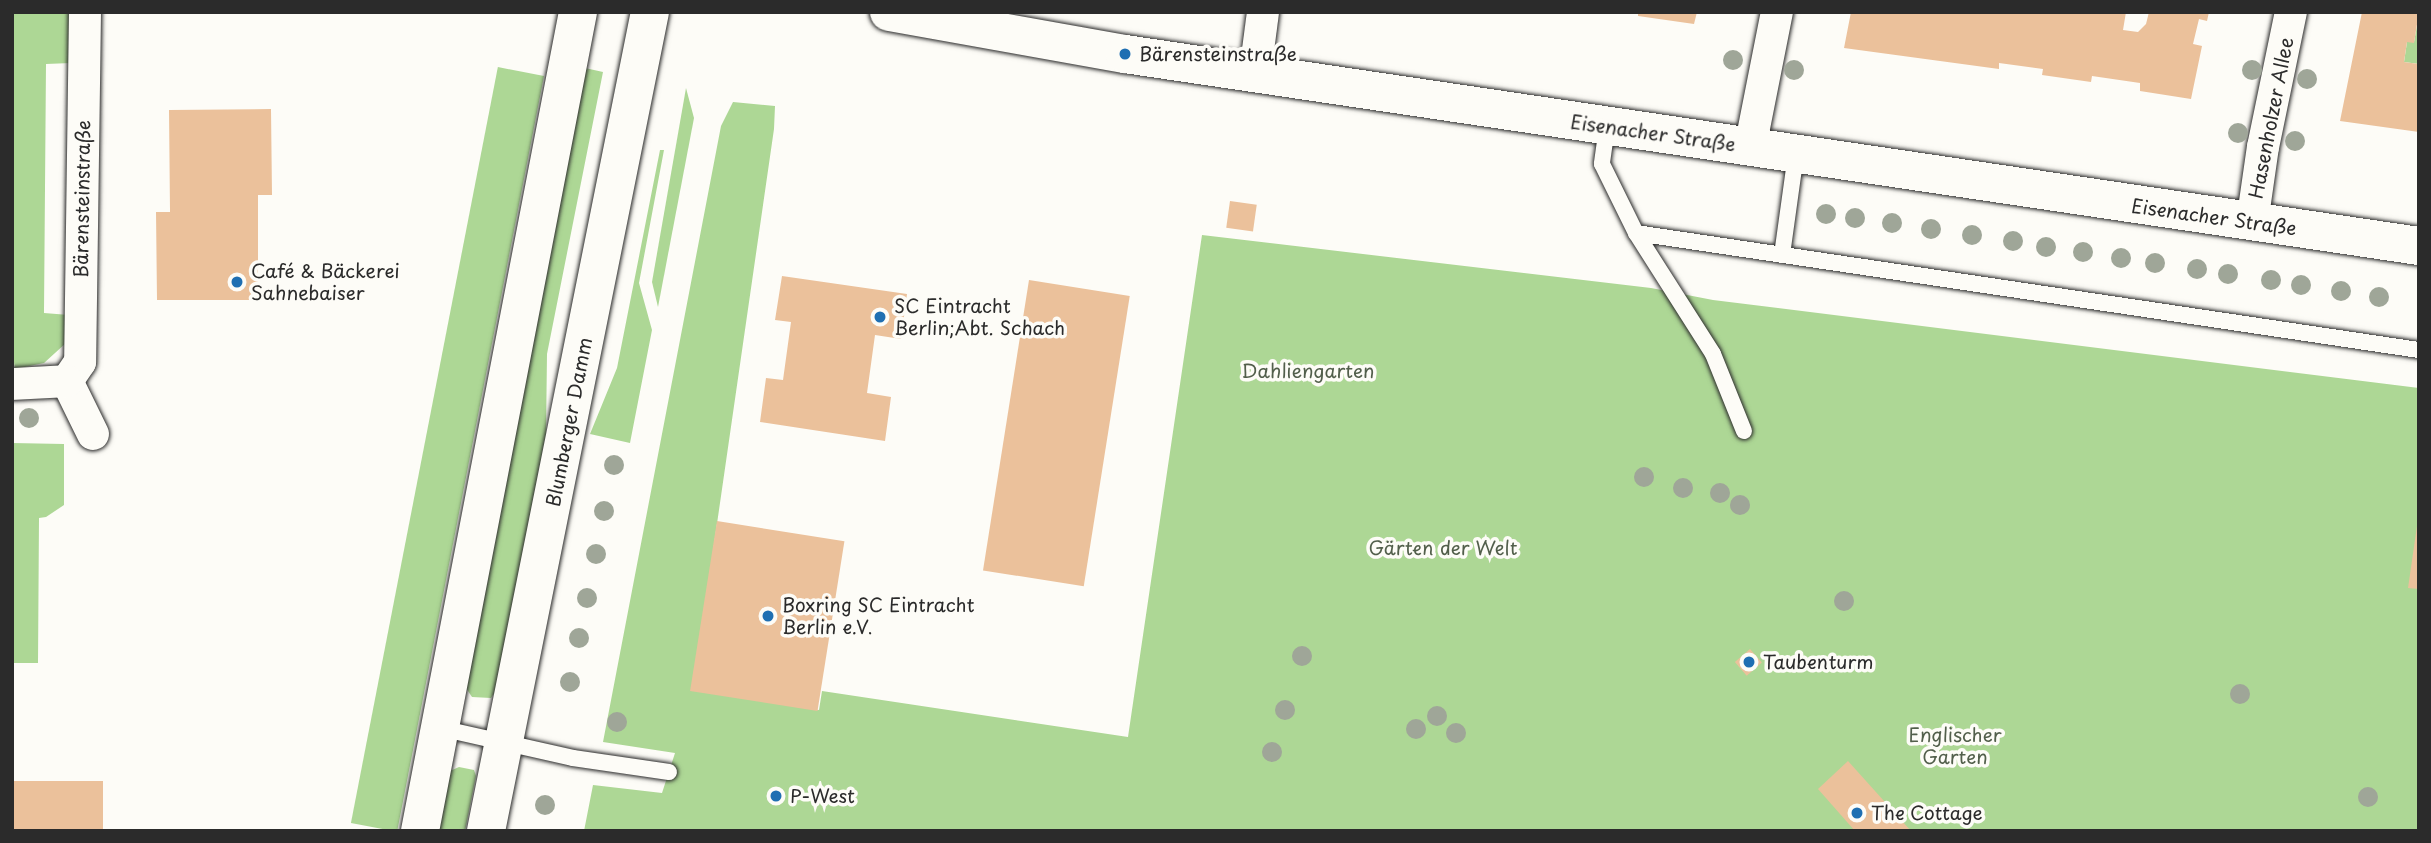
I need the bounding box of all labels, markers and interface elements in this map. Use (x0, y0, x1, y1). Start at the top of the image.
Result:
street label: Hasenholzer Allee (2244, 35, 2298, 201)
place label: Bärensteinstraße (1139, 43, 1297, 65)
marker: Bärensteinstraße (1117, 46, 1133, 62)
street label: Eisenacher Straße (1569, 110, 1737, 156)
street label: Bärensteinstraße (69, 120, 95, 278)
street label: Eisenacher Straße (2130, 194, 2298, 240)
place label: Café & Bäckerei Sahnebaiser (251, 260, 399, 304)
marker: Café & Bäckerei Sahnebaiser (229, 274, 245, 290)
place label: SC Eintracht Berlin;Abt. Schach (894, 295, 1065, 339)
marker: SC Eintracht Berlin;Abt. Schach (872, 309, 888, 325)
street label: Blumberger Damm (541, 336, 597, 508)
park label: Dahliengarten (1241, 360, 1375, 382)
park label: Gärten der Welt (1368, 537, 1518, 559)
place label: Boxring SC Eintracht Berlin e.V. (782, 594, 975, 638)
marker: Boxring SC Eintracht Berlin e.V. (760, 608, 776, 624)
place label: Taubenturm (1763, 651, 1874, 673)
marker: Taubenturm (1741, 654, 1757, 670)
park label: Englischer Garten (1908, 724, 2002, 768)
place label: P-West (790, 785, 855, 807)
marker: P-West (768, 788, 784, 804)
place label: The Cottage (1871, 802, 1984, 824)
marker: The Cottage (1849, 805, 1865, 821)

